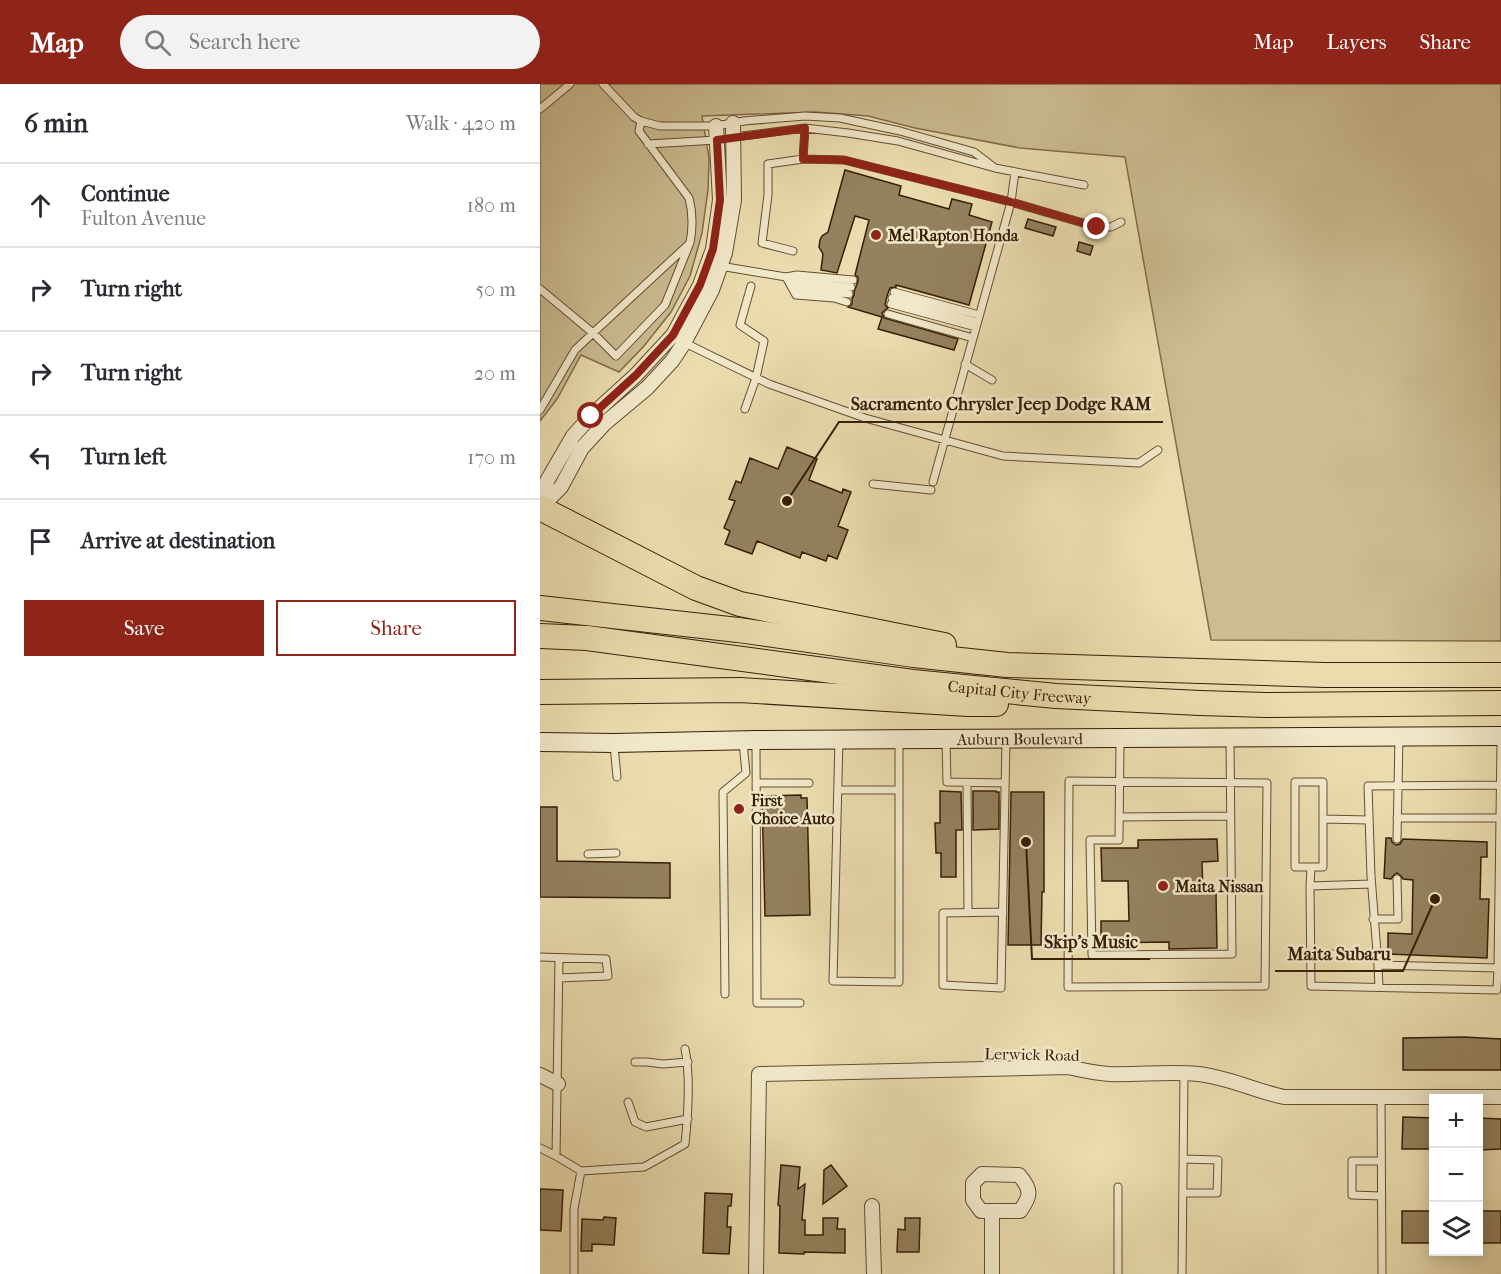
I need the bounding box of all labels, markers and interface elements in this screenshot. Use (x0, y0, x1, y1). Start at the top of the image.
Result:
search box (120, 15, 540, 69)
text: Map (30, 26, 84, 59)
icon: search (141, 26, 174, 59)
text: Search here (189, 29, 300, 55)
text: Map (1253, 30, 1294, 54)
text: Layers (1327, 30, 1386, 54)
text: Share (1419, 30, 1471, 54)
text: 6 min (24, 108, 88, 139)
text: Walk · 420 m (406, 112, 516, 135)
text: Continue (81, 181, 170, 207)
icon: ahead (24, 189, 57, 222)
text: 180 m (467, 194, 516, 217)
text: Fulton Avenue (81, 207, 206, 230)
route end (1083, 213, 1109, 239)
place label: Mel Rapton Honda (887, 226, 1019, 246)
marker: Mel Rapton Honda (869, 228, 883, 242)
icon: right (24, 273, 57, 306)
text: Turn right (81, 276, 182, 302)
text: 50 m (475, 278, 516, 301)
icon: right (24, 357, 57, 390)
text: Turn right (81, 360, 182, 386)
text: 20 m (474, 362, 516, 385)
callout: Sacramento Chrysler Jeep Dodge RAM (839, 386, 1163, 422)
text: Sacramento Chrysler Jeep Dodge RAM (851, 394, 1152, 415)
route start (577, 402, 603, 428)
icon: left (24, 441, 57, 474)
text: Turn left (81, 444, 167, 470)
text: 170 m (467, 446, 516, 469)
icon: arrive (24, 525, 57, 558)
text: Arrive at destination (81, 528, 275, 554)
button: Save (24, 600, 264, 656)
button: Share (276, 600, 516, 656)
street label: Capital City Freeway (947, 676, 1092, 708)
street label: Auburn Boulevard (956, 729, 1083, 749)
place label: First Choice Auto (750, 791, 835, 828)
marker: First Choice Auto (732, 802, 746, 816)
place label: Maita Nissan (1174, 877, 1264, 896)
marker: Maita Nissan (1156, 879, 1170, 893)
callout: Skip's Music (1032, 923, 1150, 959)
text: Skip's Music (1044, 932, 1138, 953)
callout: Maita Subaru (1275, 935, 1403, 971)
text: Maita Subaru (1286, 944, 1392, 965)
street label: Lerwick Road (984, 1044, 1080, 1065)
map controls (1429, 1094, 1483, 1256)
button: + (1429, 1094, 1483, 1148)
button: − (1429, 1148, 1483, 1202)
button: layers (1429, 1202, 1483, 1256)

